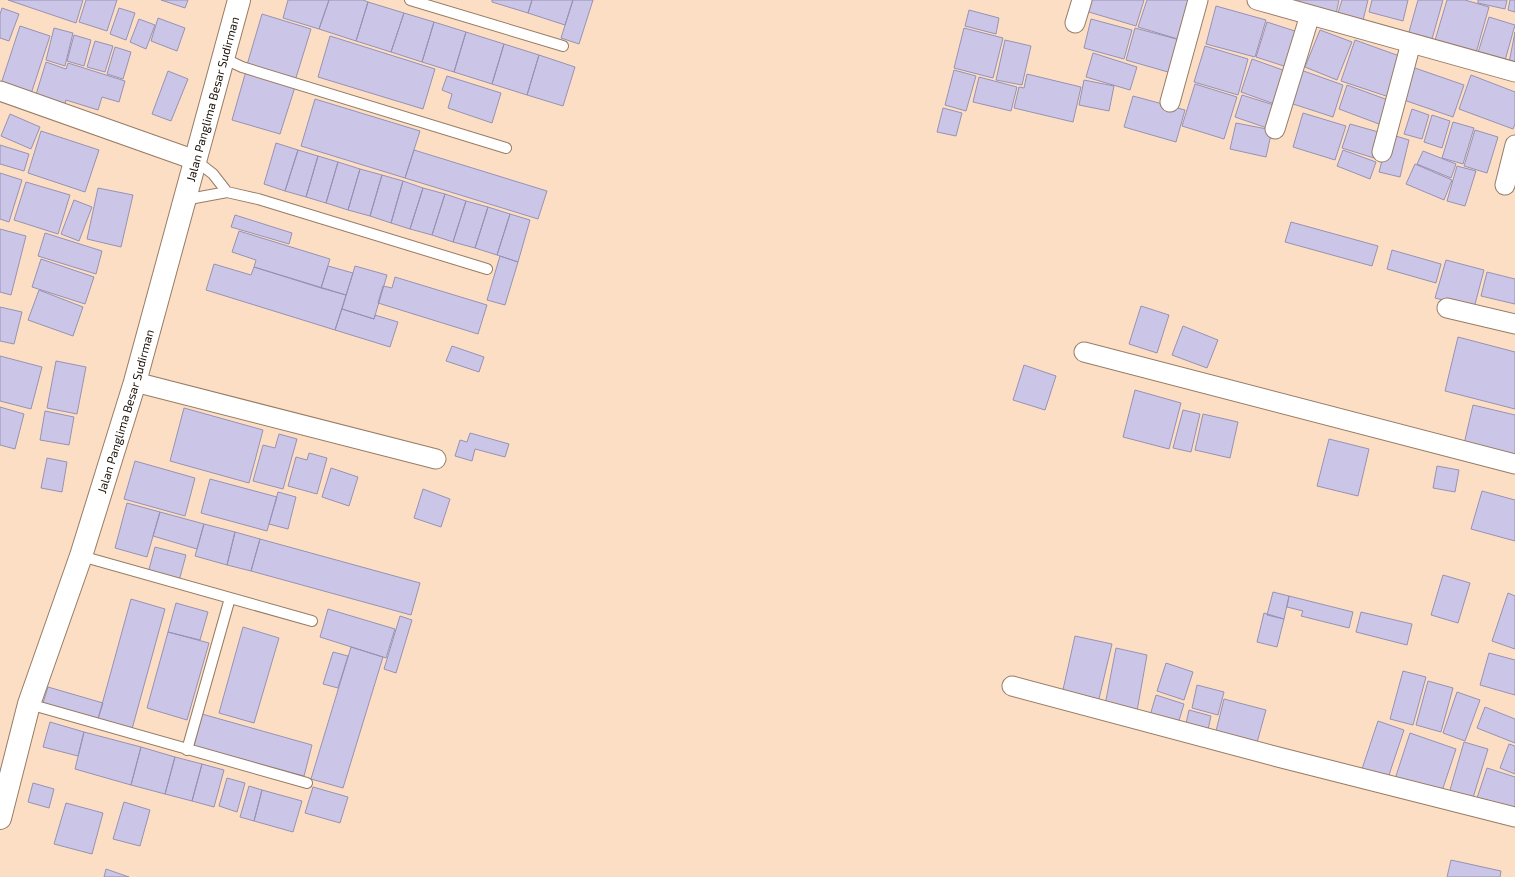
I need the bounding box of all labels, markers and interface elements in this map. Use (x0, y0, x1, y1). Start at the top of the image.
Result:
street label: Jalan Panglima Besar Sudirman (183, 15, 241, 183)
street label: Jalan Panglima Besar Sudirman (94, 328, 156, 495)

